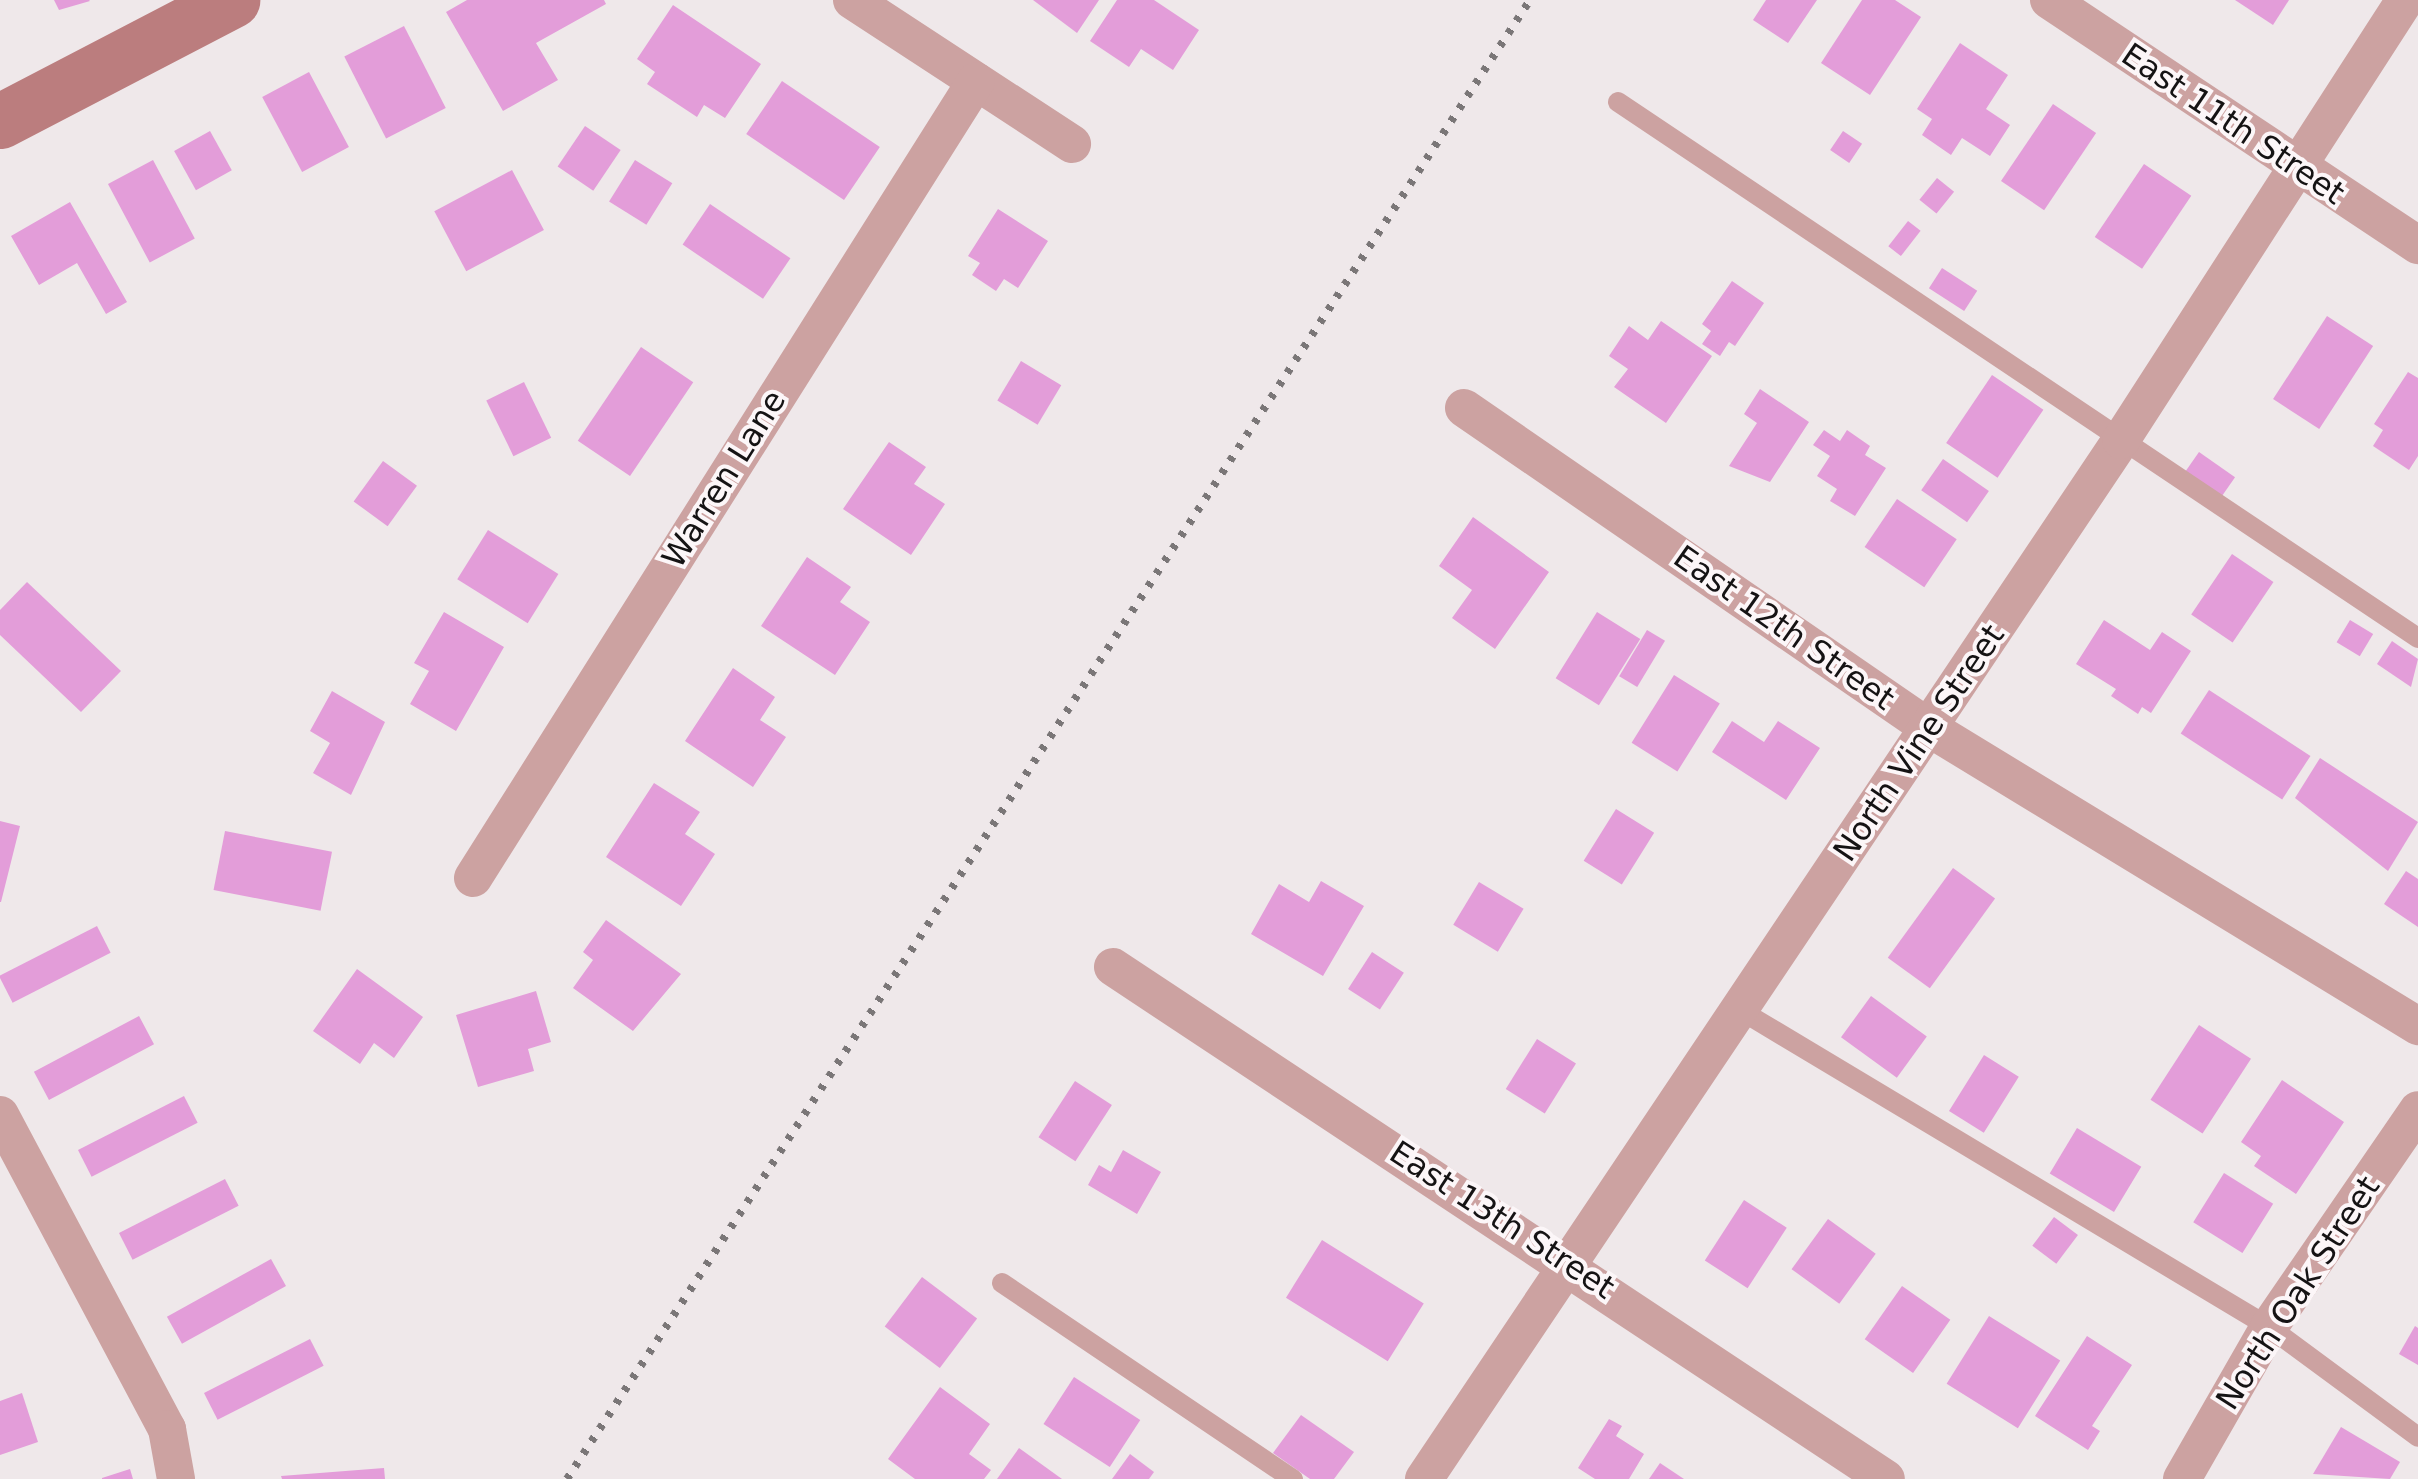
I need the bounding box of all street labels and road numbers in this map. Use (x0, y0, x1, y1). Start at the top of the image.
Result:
street label: East 11th Street (2114, 35, 2352, 213)
street label: Warren Lane (654, 383, 794, 575)
street label: East 12th Street (1666, 538, 1902, 718)
street label: North Vine Street (1826, 617, 2012, 869)
street label: East 13th Street (1382, 1133, 1622, 1307)
street label: North Oak Street (2208, 1169, 2388, 1417)

